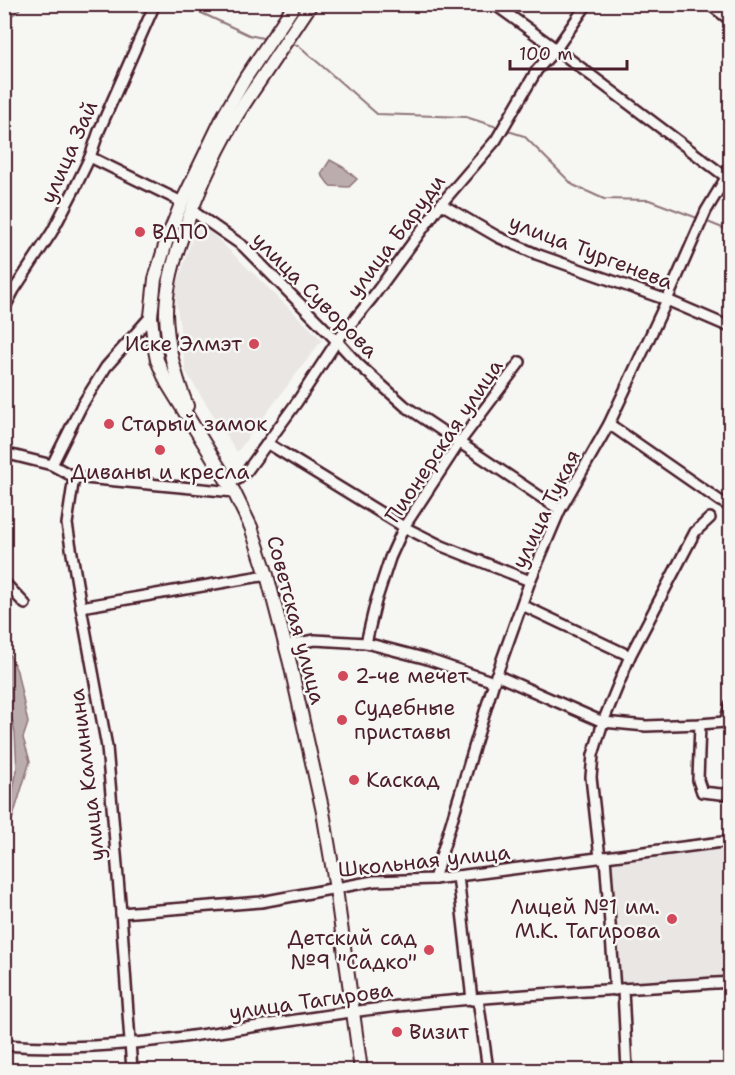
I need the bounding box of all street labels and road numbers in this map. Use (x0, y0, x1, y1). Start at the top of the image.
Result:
street label: улица Зай (34, 96, 104, 208)
street label: улица Баруди (340, 168, 452, 303)
street label: улица Тургенева (505, 208, 677, 296)
street label: улица Суворова (246, 226, 384, 364)
street label: Пионерская улица (379, 354, 509, 528)
street label: улица Тукая (505, 445, 587, 573)
street label: Советская улица (260, 532, 332, 708)
street label: улица Калинина (63, 687, 111, 863)
street label: Школьная улица (337, 838, 511, 884)
street label: улица Тагирова (227, 976, 395, 1026)

